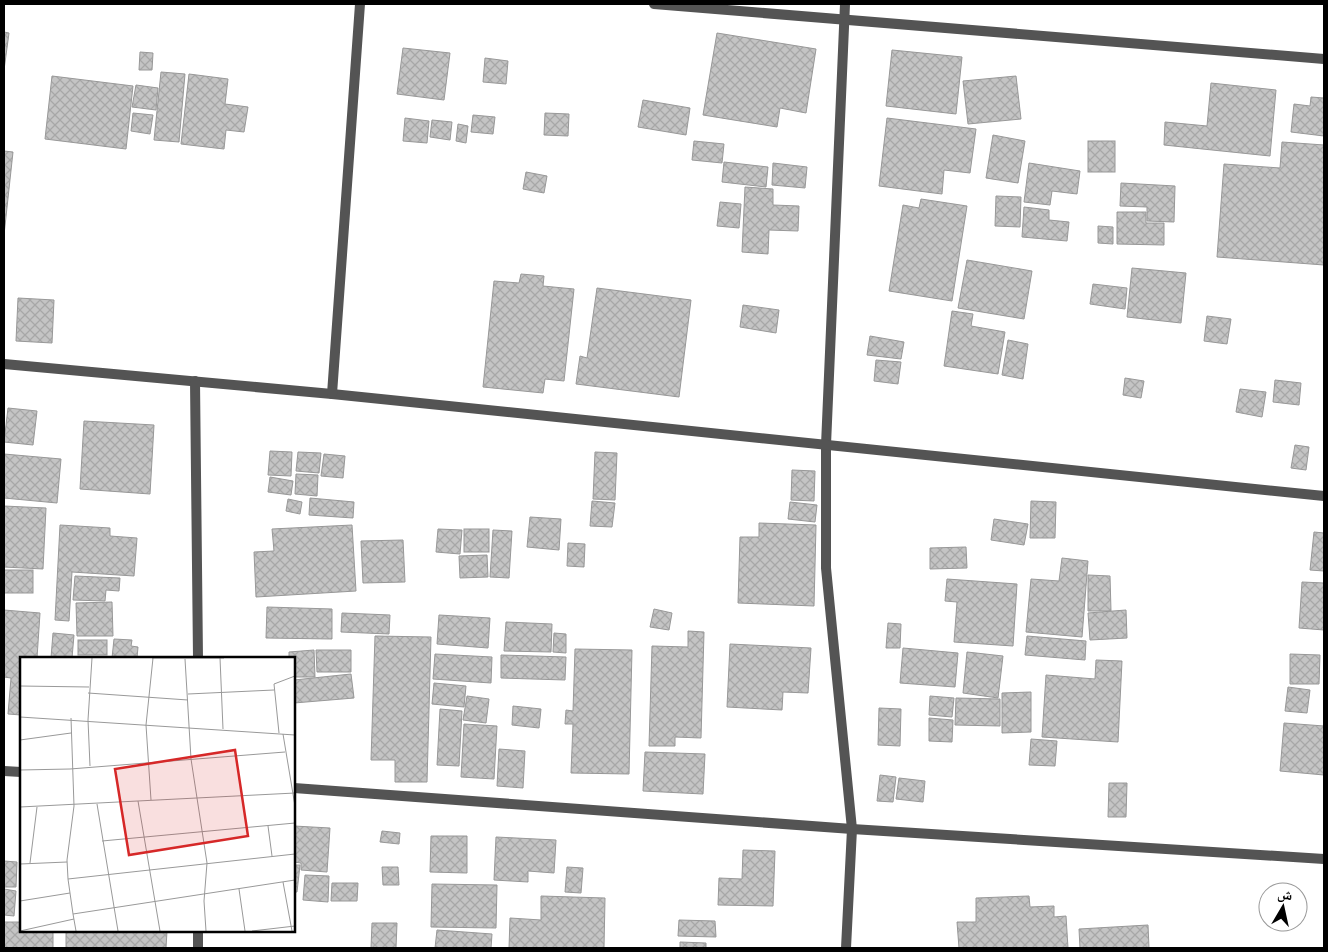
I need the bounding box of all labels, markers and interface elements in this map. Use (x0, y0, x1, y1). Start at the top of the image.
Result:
inset map (20, 657, 295, 932)
north arrow (1258, 882, 1308, 932)
text: ش (1276, 886, 1294, 905)

